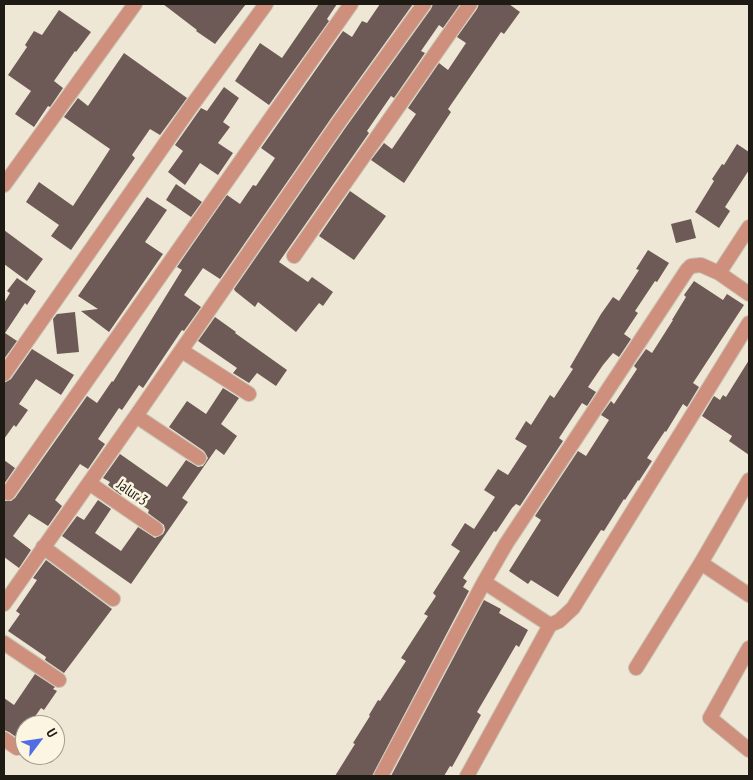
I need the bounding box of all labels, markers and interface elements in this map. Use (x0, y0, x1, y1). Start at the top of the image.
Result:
street label: Jalur 3 (113, 476, 151, 510)
north arrow (15, 715, 65, 765)
text: U (42, 725, 62, 741)

